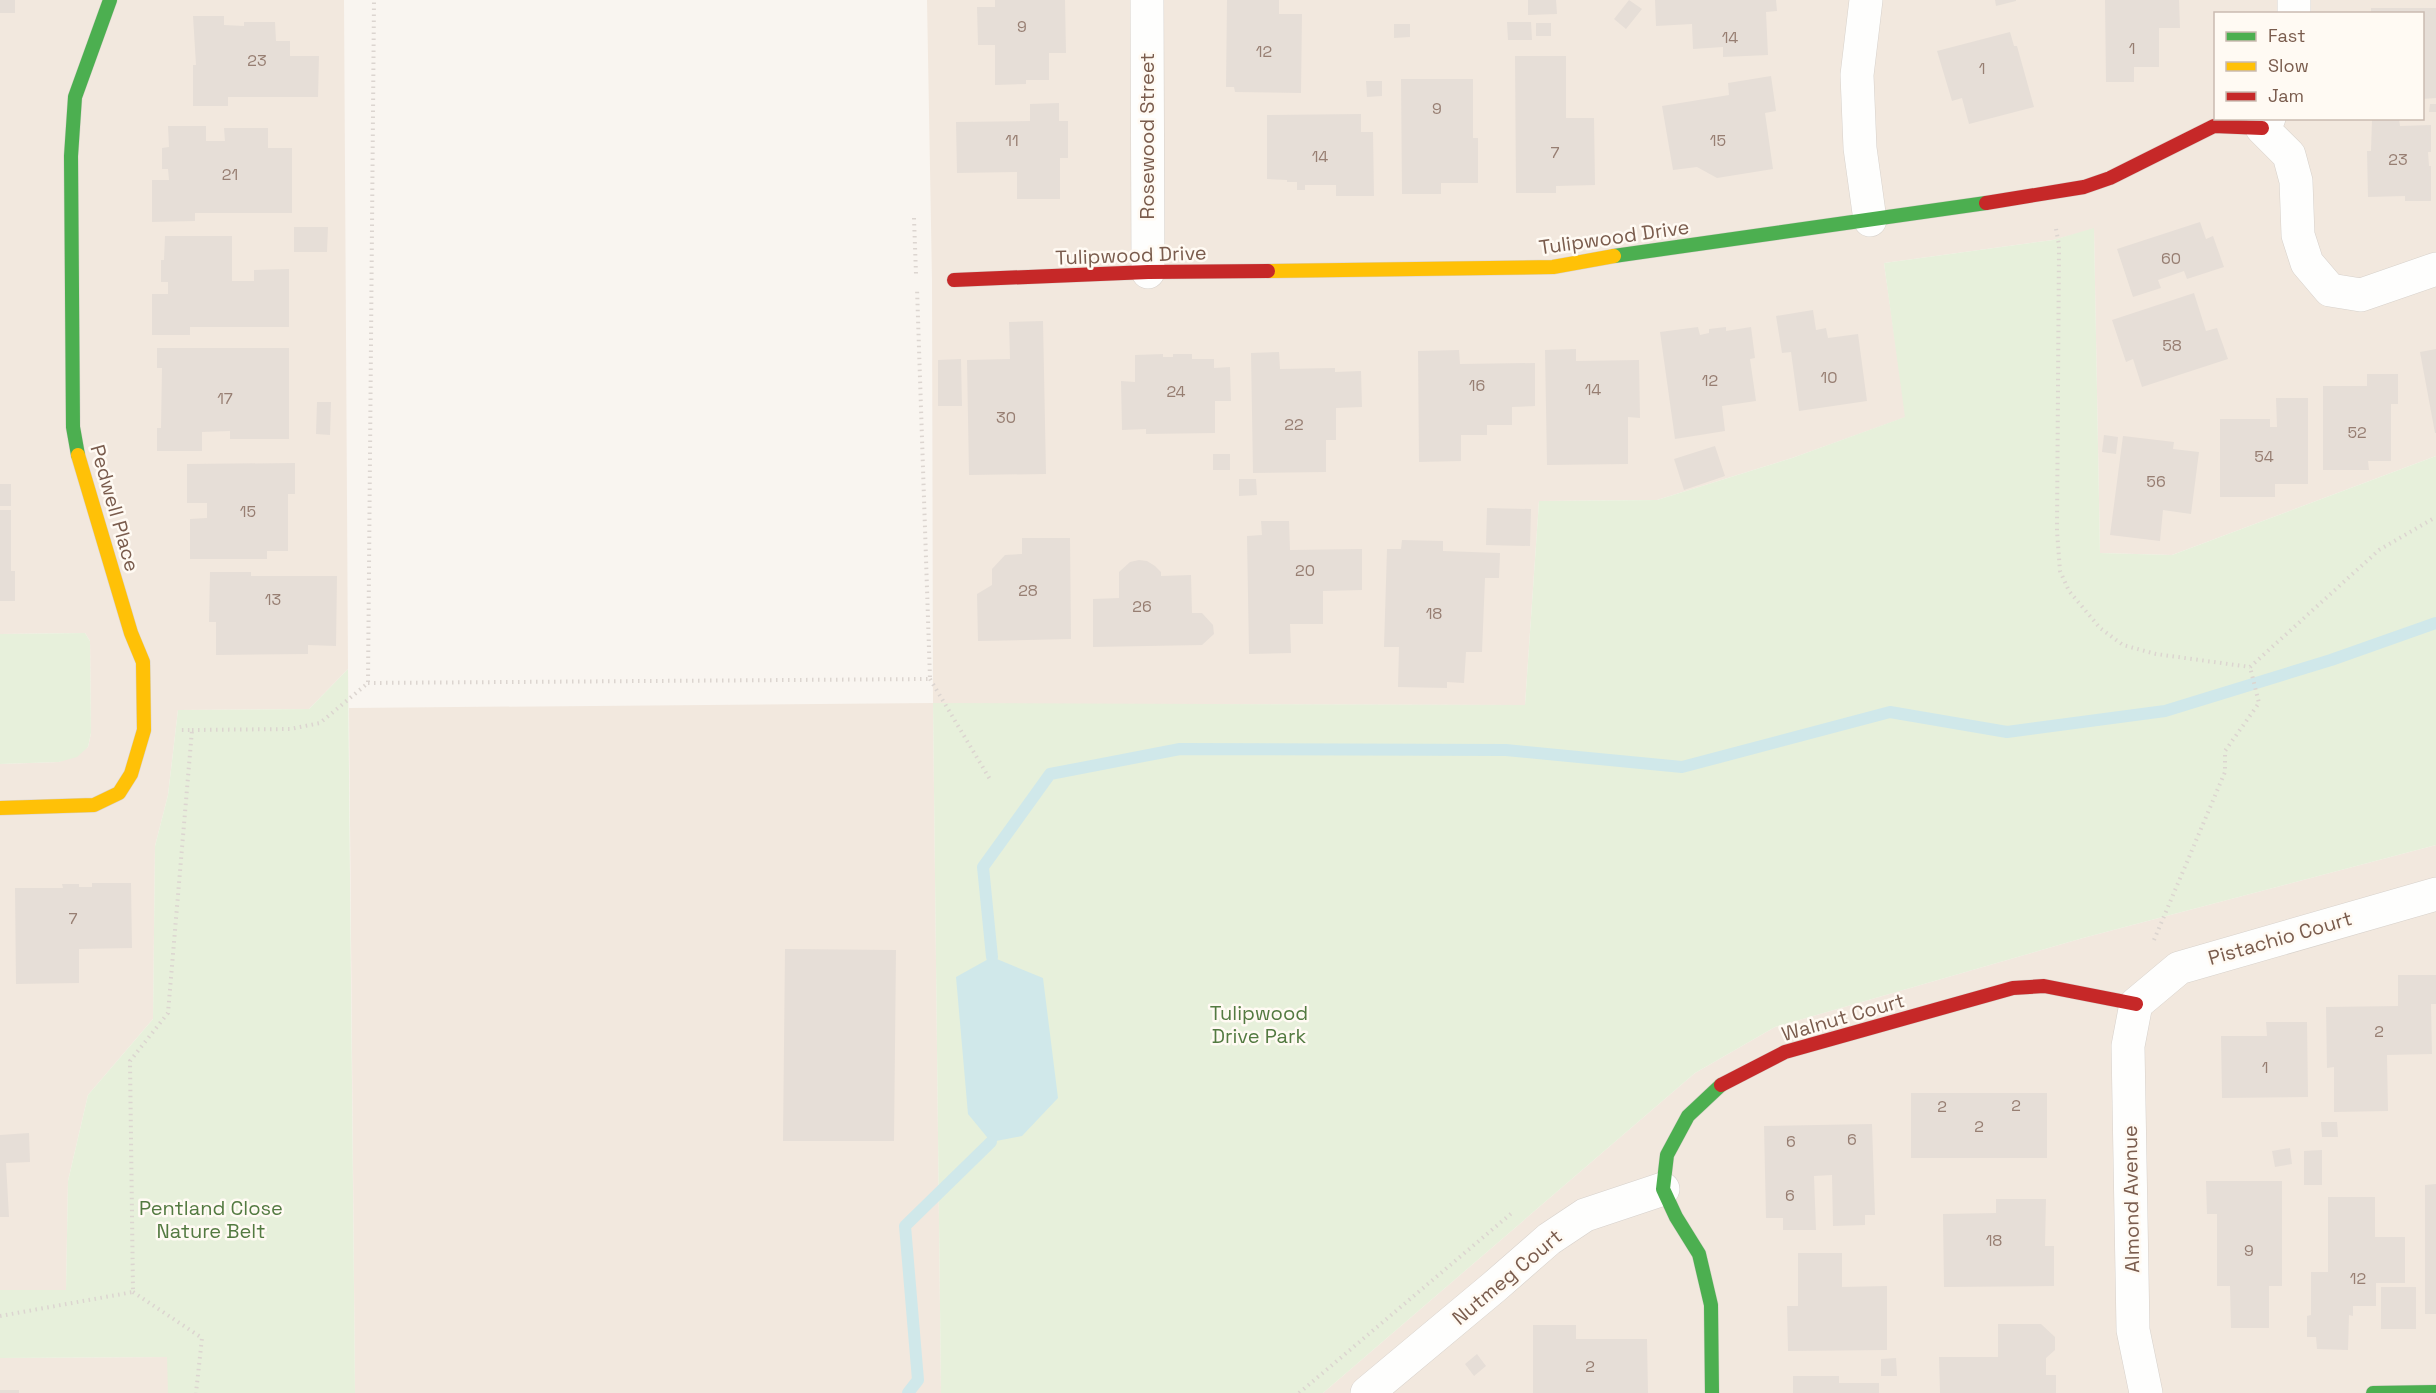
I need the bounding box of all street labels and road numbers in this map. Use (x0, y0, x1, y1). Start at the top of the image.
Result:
street label: Rosewood Street (1134, 53, 1160, 219)
street label: Tulipwood Drive (1537, 214, 1691, 260)
street label: Tulipwood Drive (1055, 239, 1207, 271)
street label: Pedwell Place (84, 441, 146, 575)
street label: Pistachio Court (2205, 905, 2355, 971)
street label: Walnut Court (1779, 987, 1907, 1047)
street label: Almond Avenue (2117, 1125, 2145, 1273)
street label: Nutmeg Court (1447, 1223, 1567, 1331)

